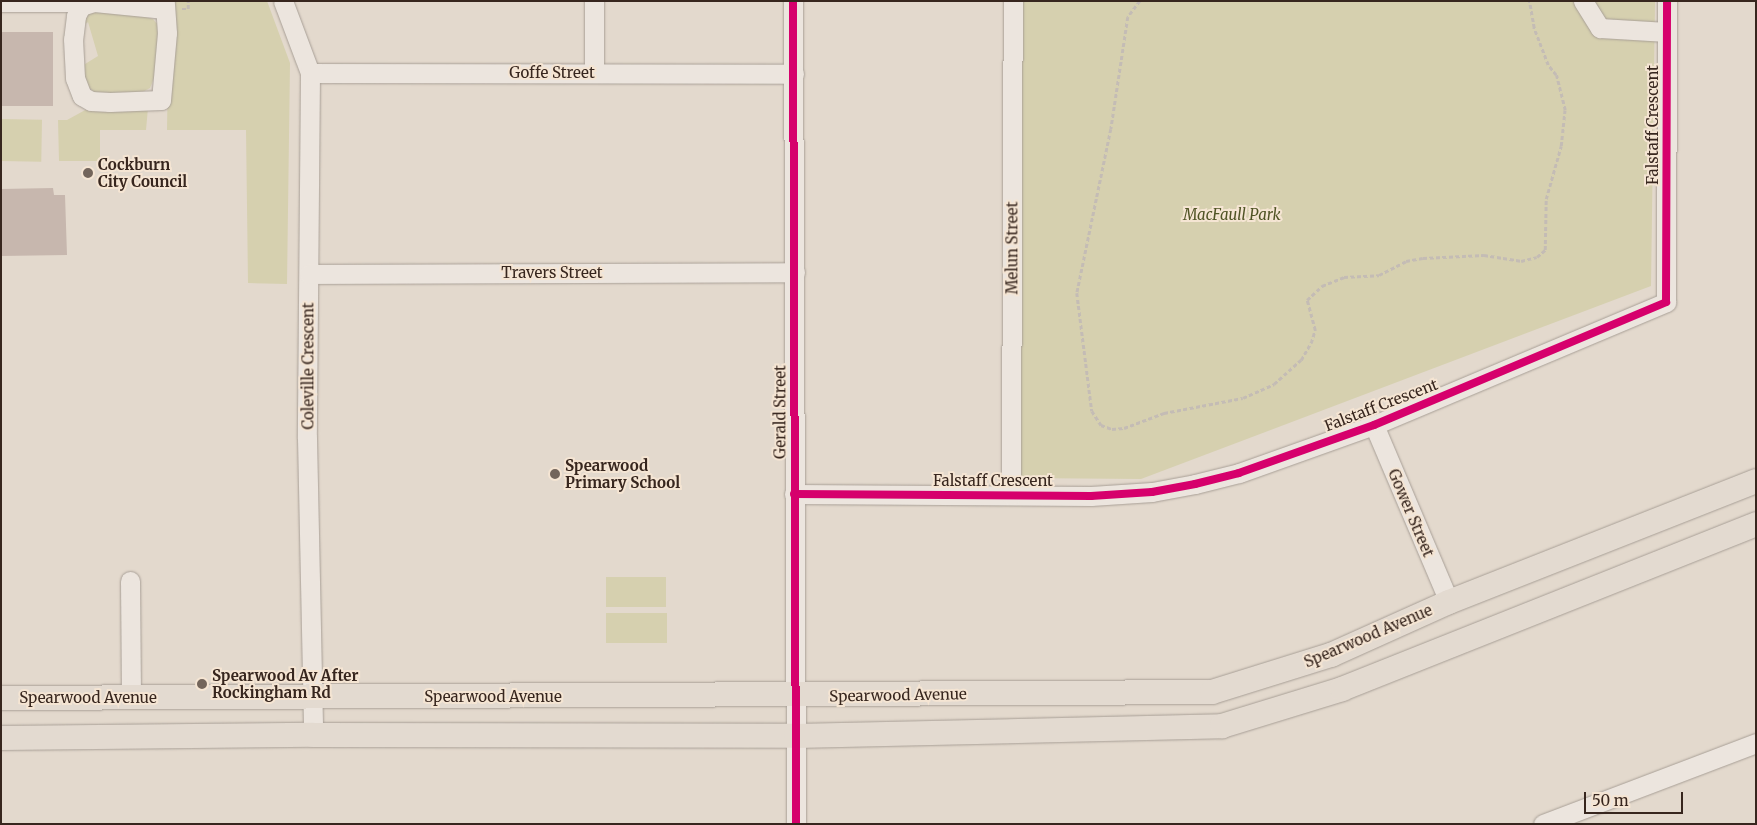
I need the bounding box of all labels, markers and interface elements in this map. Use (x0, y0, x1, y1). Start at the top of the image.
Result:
street label: Goffe Street (509, 64, 595, 82)
street label: Falstaff Crescent (1644, 65, 1662, 185)
place label: Cockburn City Council (98, 155, 187, 190)
marker: Cockburn City Council (82, 167, 94, 179)
street label: Melun Street (1003, 202, 1021, 294)
park label: MacFaull Park (1183, 206, 1281, 224)
street label: Travers Street (501, 264, 603, 282)
street label: Coleville Crescent (299, 302, 317, 430)
street label: Gerald Street (771, 365, 789, 459)
street label: Falstaff Crescent (1322, 375, 1440, 435)
place label: Spearwood Primary School (565, 456, 680, 491)
street label: Gower Street (1384, 466, 1438, 560)
marker: Spearwood Primary School (549, 468, 561, 480)
street label: Falstaff Crescent (933, 472, 1053, 490)
street label: Spearwood Avenue (1301, 601, 1435, 671)
place label: Spearwood Av After Rockingham Rd (212, 666, 358, 701)
marker: Spearwood Av After Rockingham Rd (196, 678, 208, 690)
street label: Spearwood Avenue (829, 685, 967, 705)
street label: Spearwood Avenue (424, 688, 562, 706)
street label: Spearwood Avenue (19, 689, 157, 707)
scale bar (1587, 782, 1686, 814)
text: 50 m (1592, 791, 1629, 810)

